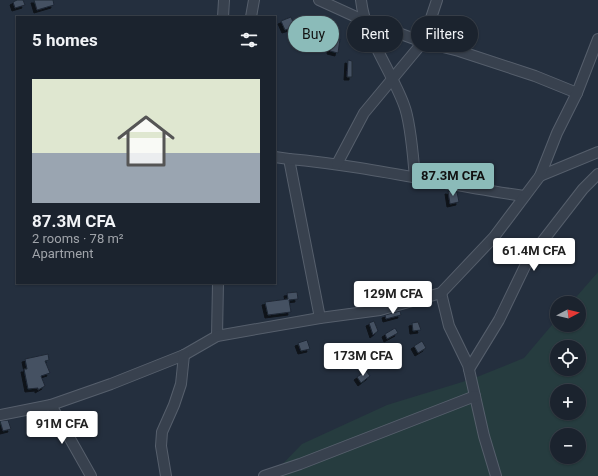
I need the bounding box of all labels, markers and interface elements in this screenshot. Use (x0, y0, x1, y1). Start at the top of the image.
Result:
chip: Buy (288, 16, 339, 52)
chip: Rent (347, 16, 403, 52)
chip: Filters (411, 16, 478, 52)
icon: filters (238, 29, 260, 51)
text: 5 homes (32, 30, 98, 50)
icon: home (110, 105, 182, 177)
pin: 87.3M CFA (407, 163, 499, 197)
text: 87.3M CFA (421, 168, 485, 183)
text: 87.3M CFA (32, 211, 116, 231)
text: 2 rooms · 78 m² (32, 231, 124, 246)
pin: 61.4M CFA (488, 238, 580, 272)
text: 61.4M CFA (502, 243, 566, 258)
text: Apartment (32, 246, 94, 261)
pin: 129M CFA (352, 281, 434, 315)
text: 129M CFA (363, 286, 423, 301)
north arrow (550, 296, 586, 332)
map controls (550, 296, 586, 464)
button: locate (550, 340, 586, 376)
pin: 173M CFA (322, 343, 404, 377)
text: 173M CFA (333, 348, 393, 363)
button: + (550, 384, 586, 420)
pin: 91M CFA (25, 411, 99, 445)
text: 91M CFA (36, 416, 88, 431)
button: − (550, 428, 586, 464)

